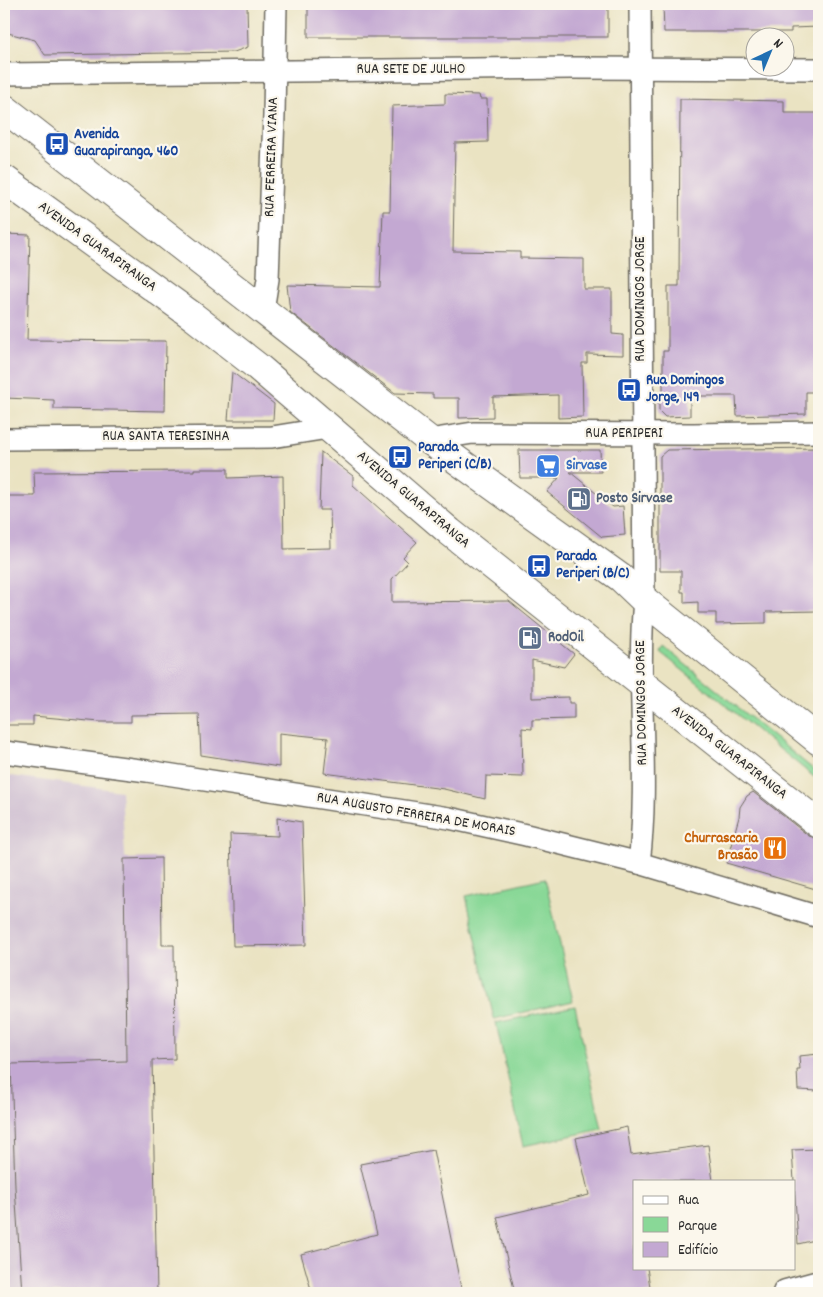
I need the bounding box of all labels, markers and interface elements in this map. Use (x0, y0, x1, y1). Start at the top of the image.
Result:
north arrow (746, 28, 796, 78)
text: N (768, 34, 787, 54)
street label: RUA SETE DE JULHO (357, 59, 465, 81)
street label: RUA FERREIRA VIANA (259, 96, 285, 218)
place label: Avenida Guarapiranga, 460 (74, 124, 179, 163)
bus stop icon: Avenida Guarapiranga, 460 (44, 131, 70, 157)
street label: AVENIDA GUARAPIRANGA (33, 196, 161, 298)
street label: RUA DOMINGOS JORGE (630, 236, 652, 362)
place label: Rua Domingos Jorge, 149 (646, 370, 724, 409)
bus stop icon: Rua Domingos Jorge, 149 (616, 377, 642, 403)
street label: RUA PERIPERI (585, 423, 663, 445)
street label: RUA SANTA TERESINHA (102, 426, 230, 448)
place label: Parada Periperi (C/B) (418, 437, 491, 476)
bus stop icon: Parada Periperi (C/B) (387, 444, 413, 470)
street label: AVENIDA GUARAPIRANGA (351, 446, 475, 554)
supermarket icon: Sirvase (535, 453, 561, 479)
place label: Sirvase (566, 455, 608, 477)
fuel station icon: Posto Sirvase (566, 486, 592, 512)
place label: Posto Sirvase (596, 488, 673, 510)
place label: Parada Periperi (B/C) (556, 546, 629, 585)
bus stop icon: Parada Periperi (B/C) (526, 553, 552, 579)
fuel station icon: RodOil (517, 625, 543, 651)
place label: RodOil (548, 627, 584, 649)
street label: RUA DOMINGOS JORGE (630, 640, 654, 766)
street label: AVENIDA GUARAPIRANGA (666, 701, 792, 805)
street label: RUA AUGUSTO FERREIRA DE MORAIS (315, 787, 517, 843)
place label: Churrascaria Brasão (684, 828, 759, 867)
restaurant icon: Churrascaria Brasão (762, 835, 788, 861)
legend (633, 1180, 796, 1270)
text: Rua (678, 1190, 700, 1212)
text: Parque (678, 1216, 718, 1238)
text: Edifício (678, 1240, 718, 1262)

